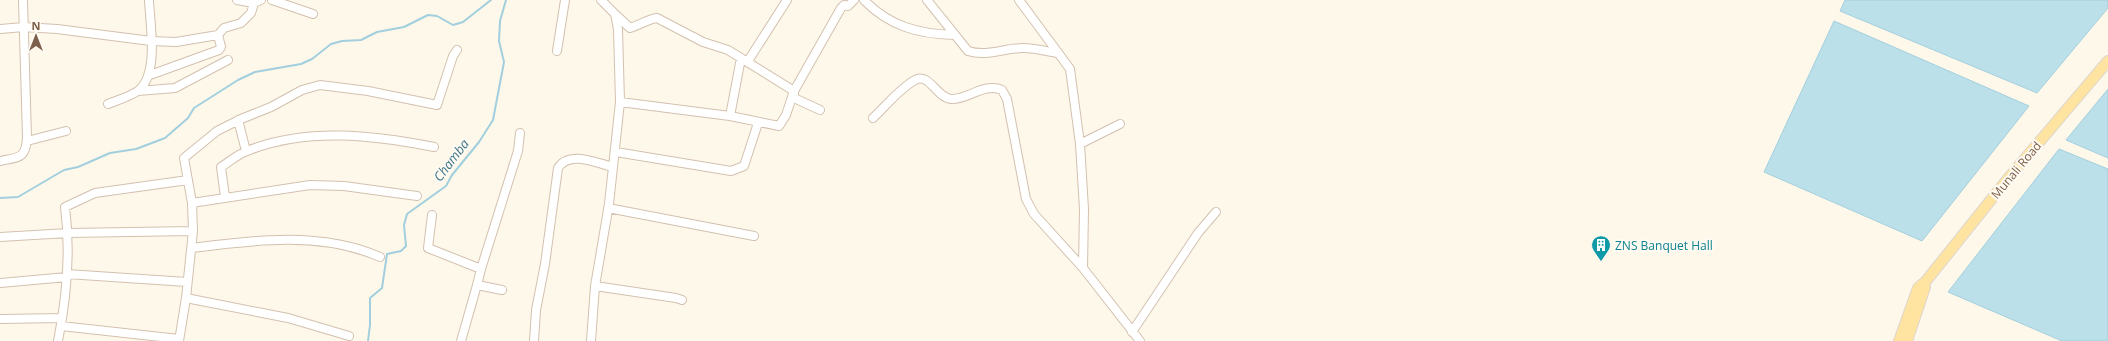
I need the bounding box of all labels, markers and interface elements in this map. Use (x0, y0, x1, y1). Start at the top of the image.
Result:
north arrow (16, 16, 56, 56)
text: N (32, 18, 40, 33)
water label: Chamba (429, 135, 473, 185)
street label: Munali Road (1987, 138, 2045, 202)
building icon: ZNS Banquet Hall (1590, 234, 1612, 262)
place label: ZNS Banquet Hall (1615, 237, 1713, 254)

